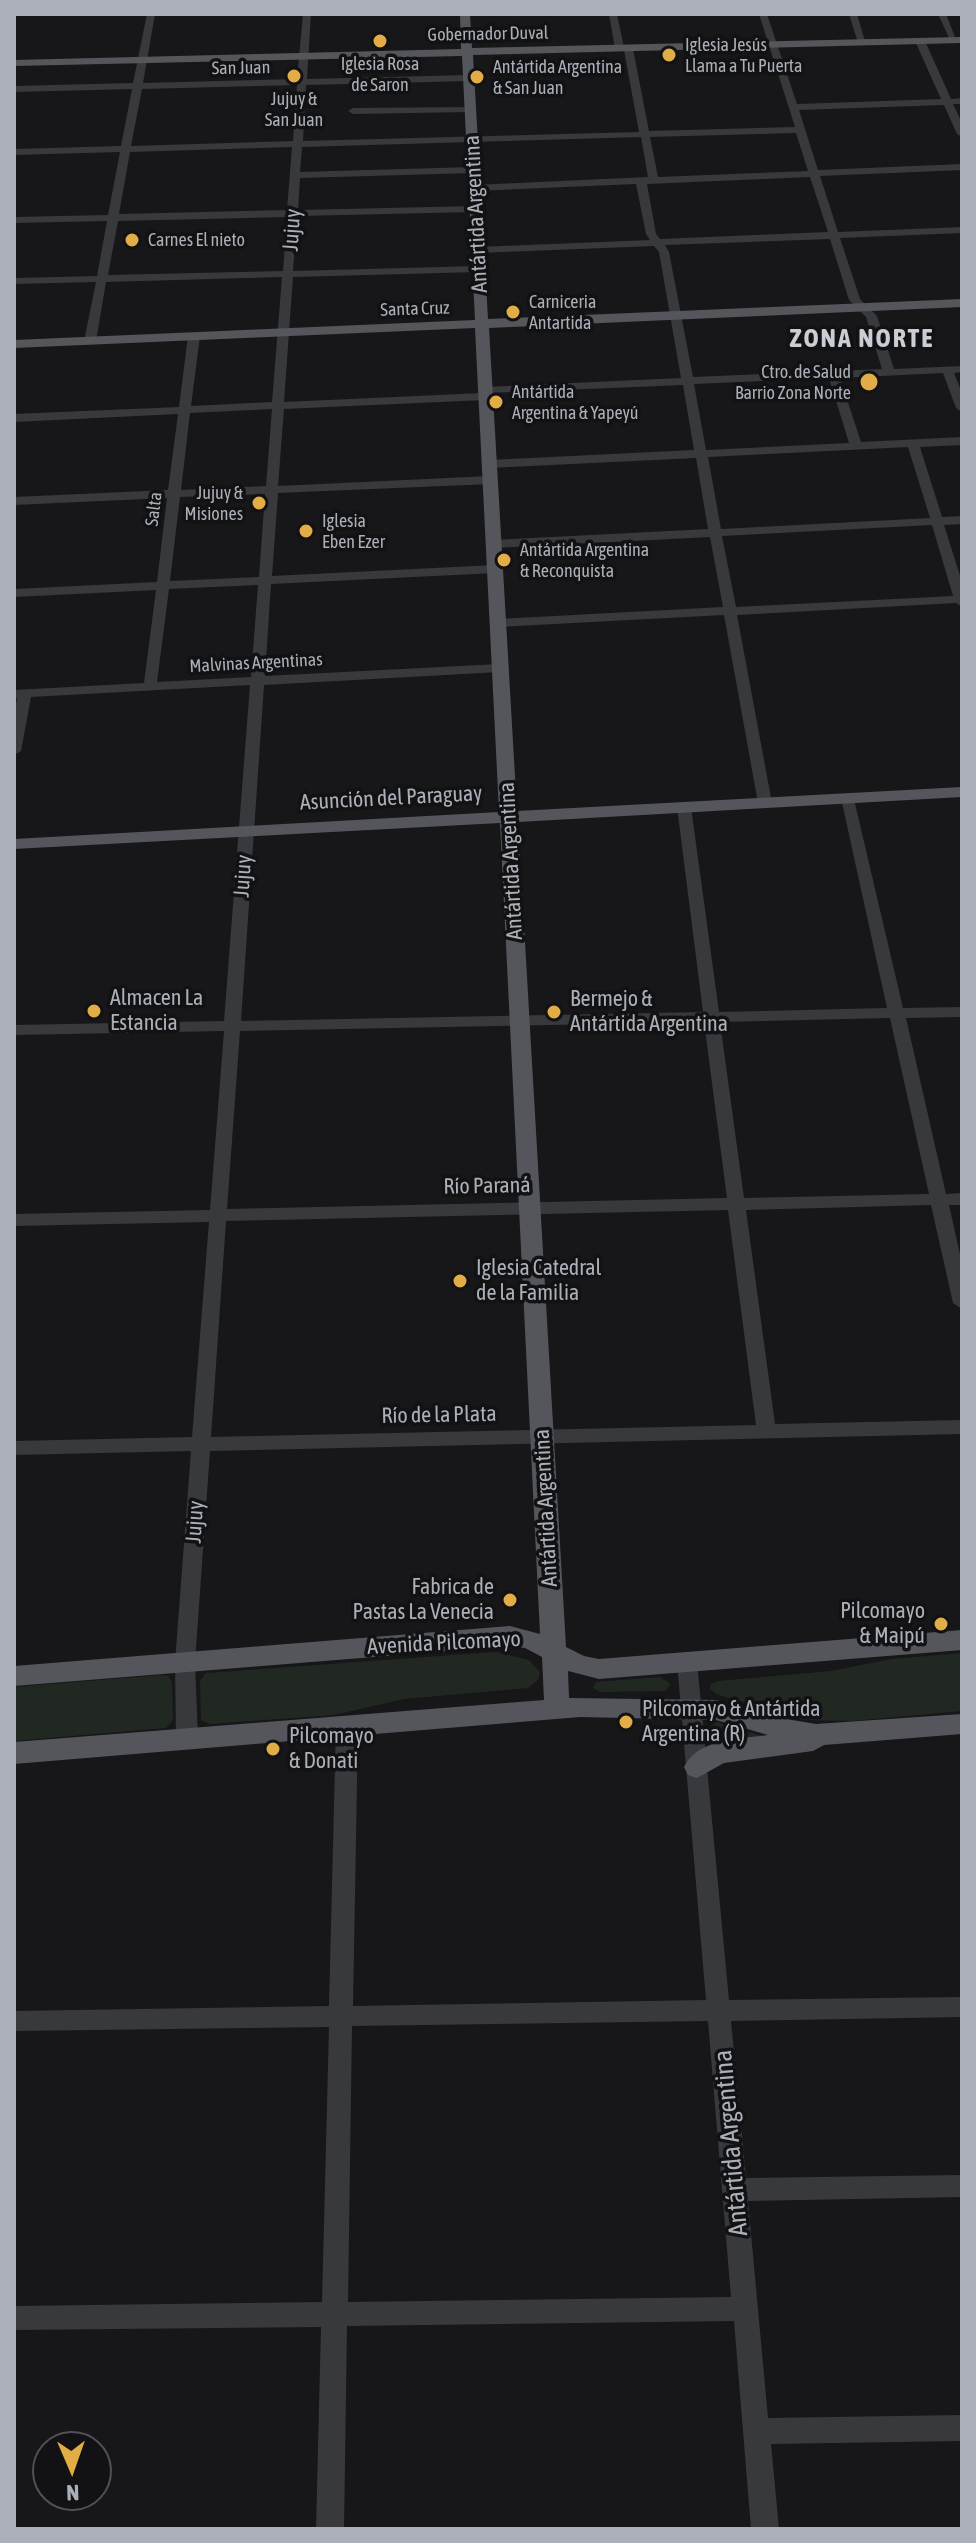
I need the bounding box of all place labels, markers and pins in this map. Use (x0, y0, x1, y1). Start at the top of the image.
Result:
marker: Iglesia Rosa de Saron (371, 32, 389, 50)
place label: Iglesia Jesús Llama a Tu Puerta (685, 34, 802, 76)
marker: Iglesia Jesús Llama a Tu Puerta (660, 46, 678, 64)
place label: Iglesia Rosa de Saron (341, 53, 419, 96)
place label: Antártida Argentina & San Juan (493, 56, 622, 98)
marker: Jujuy & San Juan (285, 67, 303, 85)
marker: Antártida Argentina & San Juan (468, 68, 486, 86)
place label: Jujuy & San Juan (265, 88, 323, 130)
place label: Carnes El nieto (148, 229, 245, 251)
marker: Carnes El nieto (123, 231, 141, 249)
place label: Carniceria Antartida (529, 291, 596, 334)
marker: Carniceria Antartida (504, 303, 522, 321)
place label: Ctro. de Salud Barrio Zona Norte (735, 361, 851, 404)
marker: Ctro. de Salud Barrio Zona Norte (858, 371, 880, 393)
place label: Antártida Argentina & Yapeyú (512, 381, 639, 424)
marker: Antártida Argentina & Yapeyú (487, 393, 505, 411)
place label: Jujuy & Misiones (185, 482, 243, 524)
marker: Jujuy & Misiones (250, 494, 268, 512)
place label: Iglesia Eben Ezer (322, 510, 385, 552)
marker: Iglesia Eben Ezer (297, 522, 315, 540)
place label: Antártida Argentina & Reconquista (520, 539, 649, 582)
marker: Antártida Argentina & Reconquista (495, 551, 513, 569)
place label: Almacen La Estancia (110, 985, 203, 1036)
place label: Bermejo & Antártida Argentina (570, 986, 728, 1038)
marker: Almacen La Estancia (85, 1002, 103, 1020)
marker: Bermejo & Antártida Argentina (545, 1003, 563, 1021)
place label: Iglesia Catedral de la Familia (476, 1255, 601, 1306)
marker: Iglesia Catedral de la Familia (451, 1272, 469, 1290)
place label: Fabrica de Pastas La Venecia (352, 1574, 494, 1626)
marker: Fabrica de Pastas La Venecia (501, 1591, 519, 1609)
place label: Pilcomayo & Maipú (840, 1598, 925, 1650)
marker: Pilcomayo & Maipú (932, 1615, 950, 1633)
place label: Pilcomayo & Antártida Argentina (R) (642, 1696, 821, 1748)
marker: Pilcomayo & Antártida Argentina (R) (617, 1713, 635, 1731)
place label: Pilcomayo & Donati (289, 1723, 374, 1774)
marker: Pilcomayo & Donati (264, 1740, 282, 1758)

